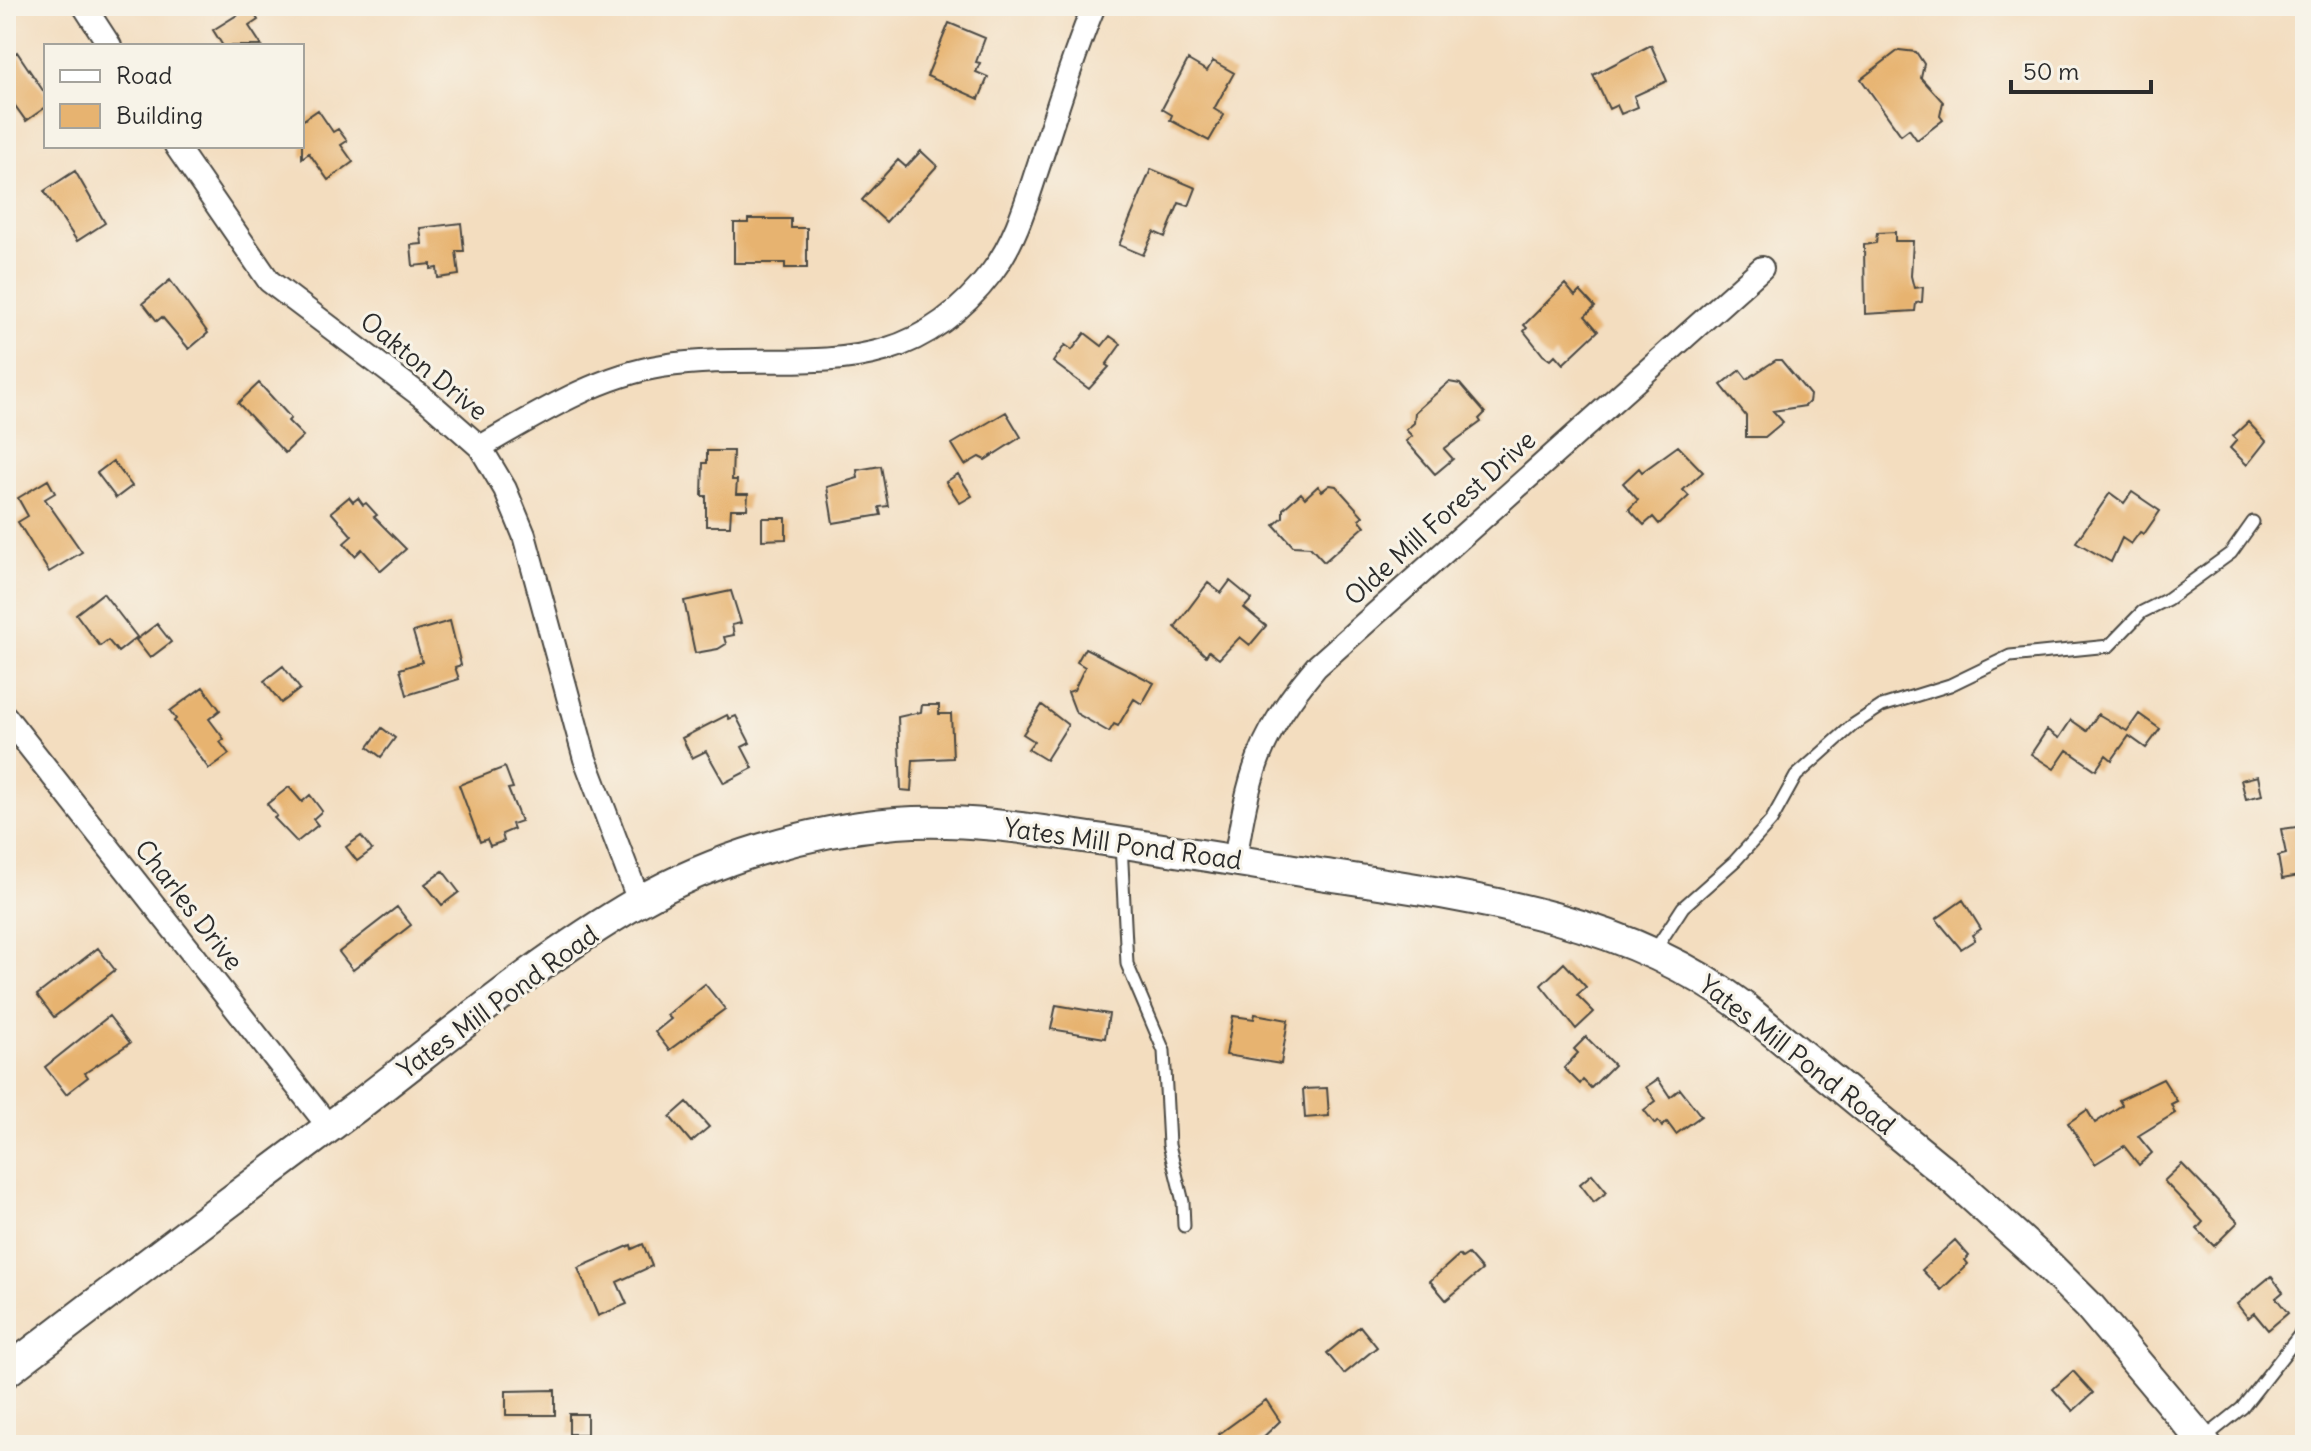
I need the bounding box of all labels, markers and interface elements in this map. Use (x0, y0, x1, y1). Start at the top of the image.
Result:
legend (44, 44, 304, 148)
scale bar (2011, 44, 2151, 94)
text: 50 m (2023, 56, 2079, 86)
text: Road (116, 60, 172, 90)
text: Building (116, 100, 203, 130)
street label: Oakton Drive (354, 304, 495, 427)
street label: Olde Mill Forest Drive (1337, 423, 1542, 612)
street label: Yates Mill Pond Road (1002, 810, 1244, 877)
street label: Charles Drive (128, 833, 251, 977)
street label: Yates Mill Pond Road (391, 918, 604, 1085)
street label: Yates Mill Pond Road (1693, 968, 1902, 1141)

